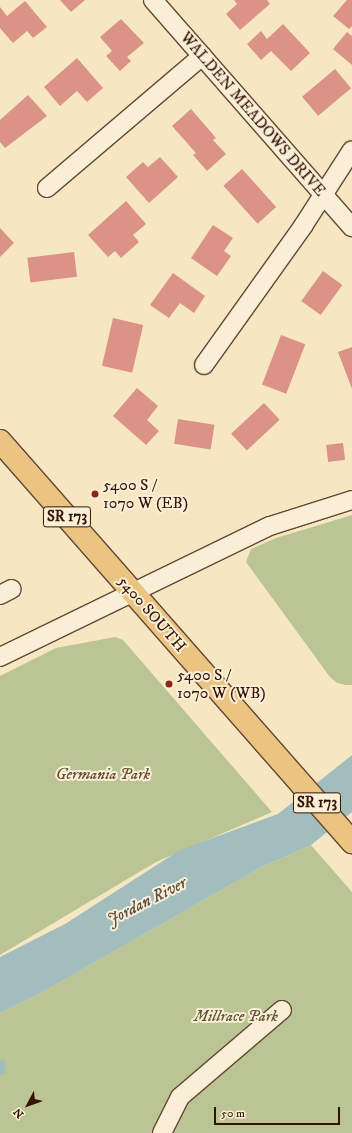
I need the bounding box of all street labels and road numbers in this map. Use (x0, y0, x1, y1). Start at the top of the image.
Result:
street label: WALDEN MEADOWS DRIVE (176, 28, 330, 200)
road number: SR 173 (42, 504, 92, 530)
street label: 5400 SOUTH (114, 572, 190, 656)
road number: SR 173 (292, 790, 342, 816)

